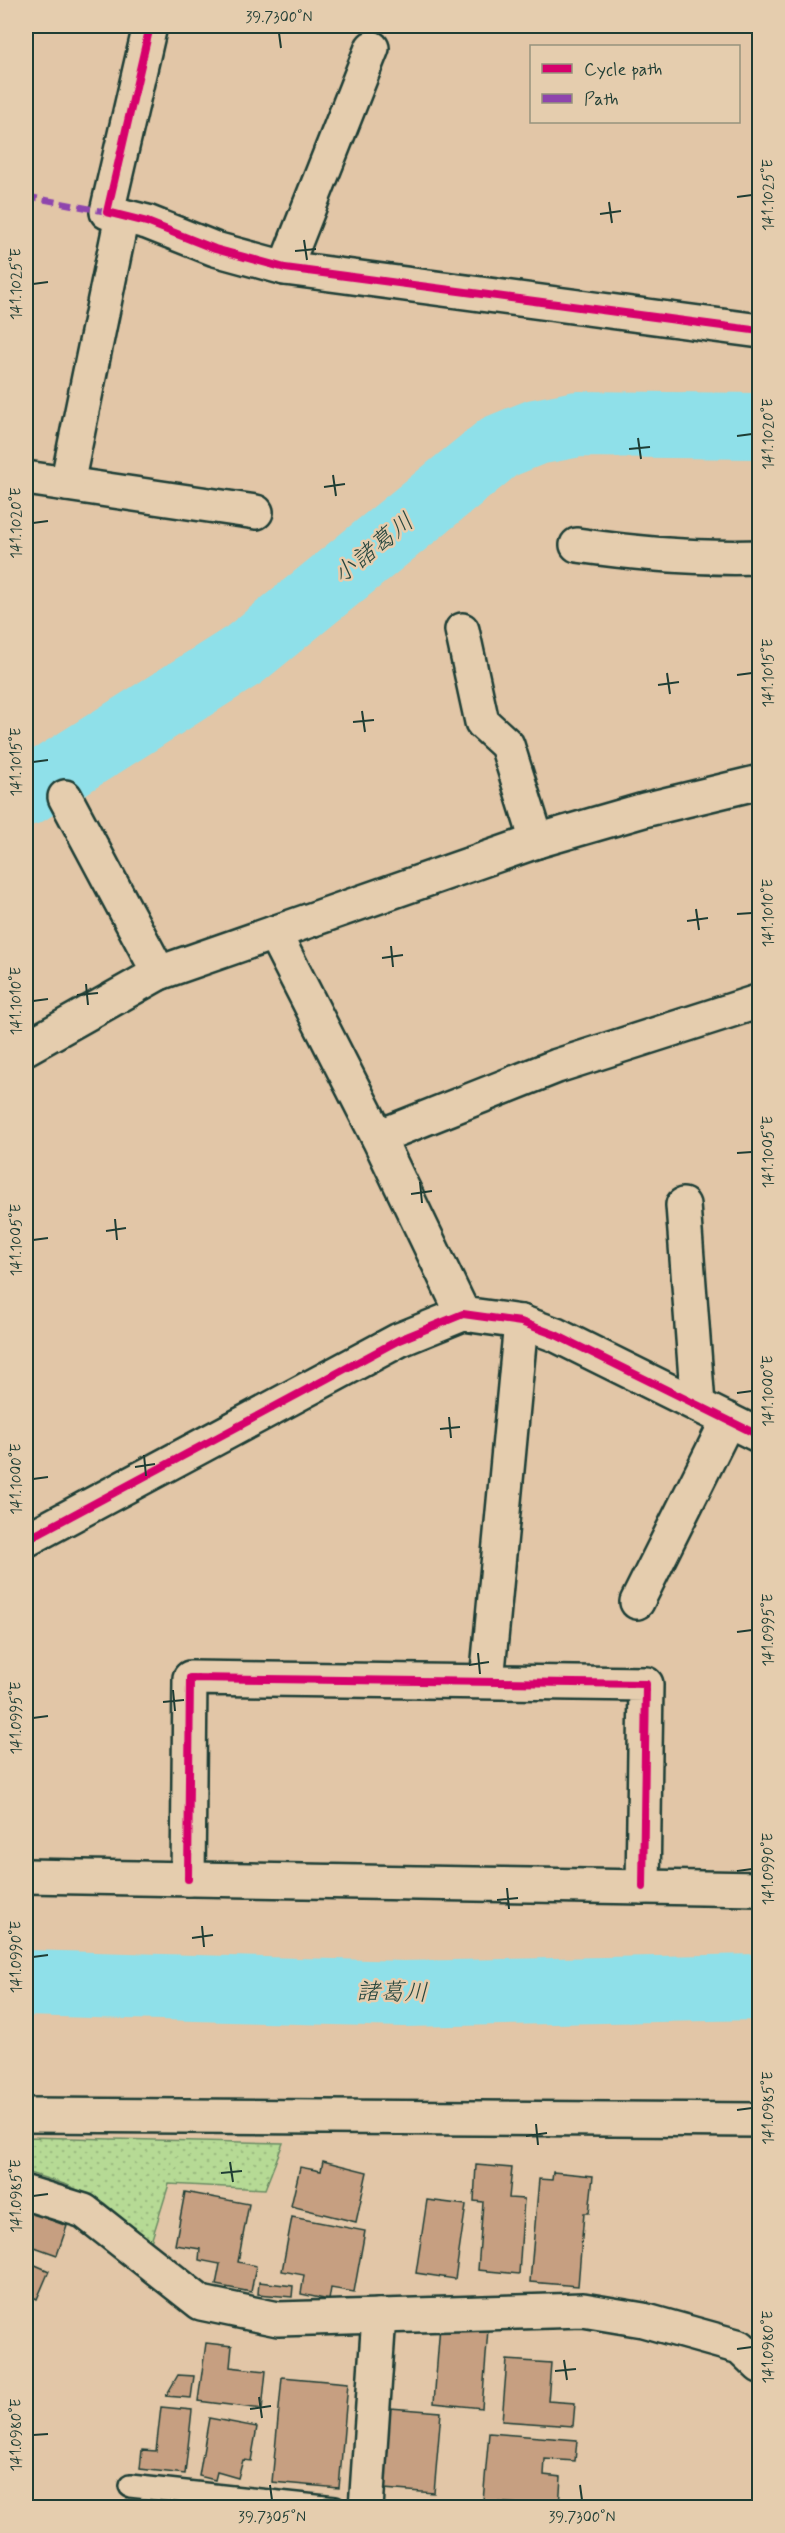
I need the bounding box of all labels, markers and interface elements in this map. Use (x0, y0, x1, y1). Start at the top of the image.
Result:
text: 39.7300°N (245, 8, 313, 28)
legend (530, 45, 740, 123)
text: Cycle path (584, 58, 662, 82)
text: Path (584, 88, 619, 112)
text: 141.1025°E (759, 159, 779, 231)
text: 141.1025°E (7, 248, 27, 320)
text: 141.1020°E (759, 398, 779, 470)
text: 141.1020°E (7, 487, 27, 559)
water label: 小諸葛川 (327, 507, 421, 591)
text: 141.1015°E (759, 638, 779, 708)
text: 141.1015°E (7, 727, 27, 797)
text: 141.1010°E (759, 879, 779, 947)
text: 141.1010°E (7, 967, 27, 1035)
text: 141.1005°E (759, 1116, 779, 1188)
text: 141.1005°E (7, 1204, 27, 1276)
text: 141.1000°E (759, 1355, 779, 1427)
text: 141.1000°E (7, 1443, 27, 1515)
text: 141.0995°E (759, 1593, 779, 1667)
text: 141.0995°E (7, 1681, 27, 1755)
text: 141.0990°E (759, 1832, 779, 1905)
text: 141.0990°E (7, 1920, 27, 1993)
water label: 諸葛川 (356, 1977, 428, 2009)
text: 141.0985°E (759, 2071, 779, 2145)
text: 141.0985°E (7, 2159, 27, 2233)
text: 141.0980°E (759, 2310, 779, 2383)
text: 141.0980°E (7, 2398, 27, 2471)
text: 39.7305°N (238, 2508, 306, 2528)
text: 39.7300°N (548, 2508, 616, 2528)

